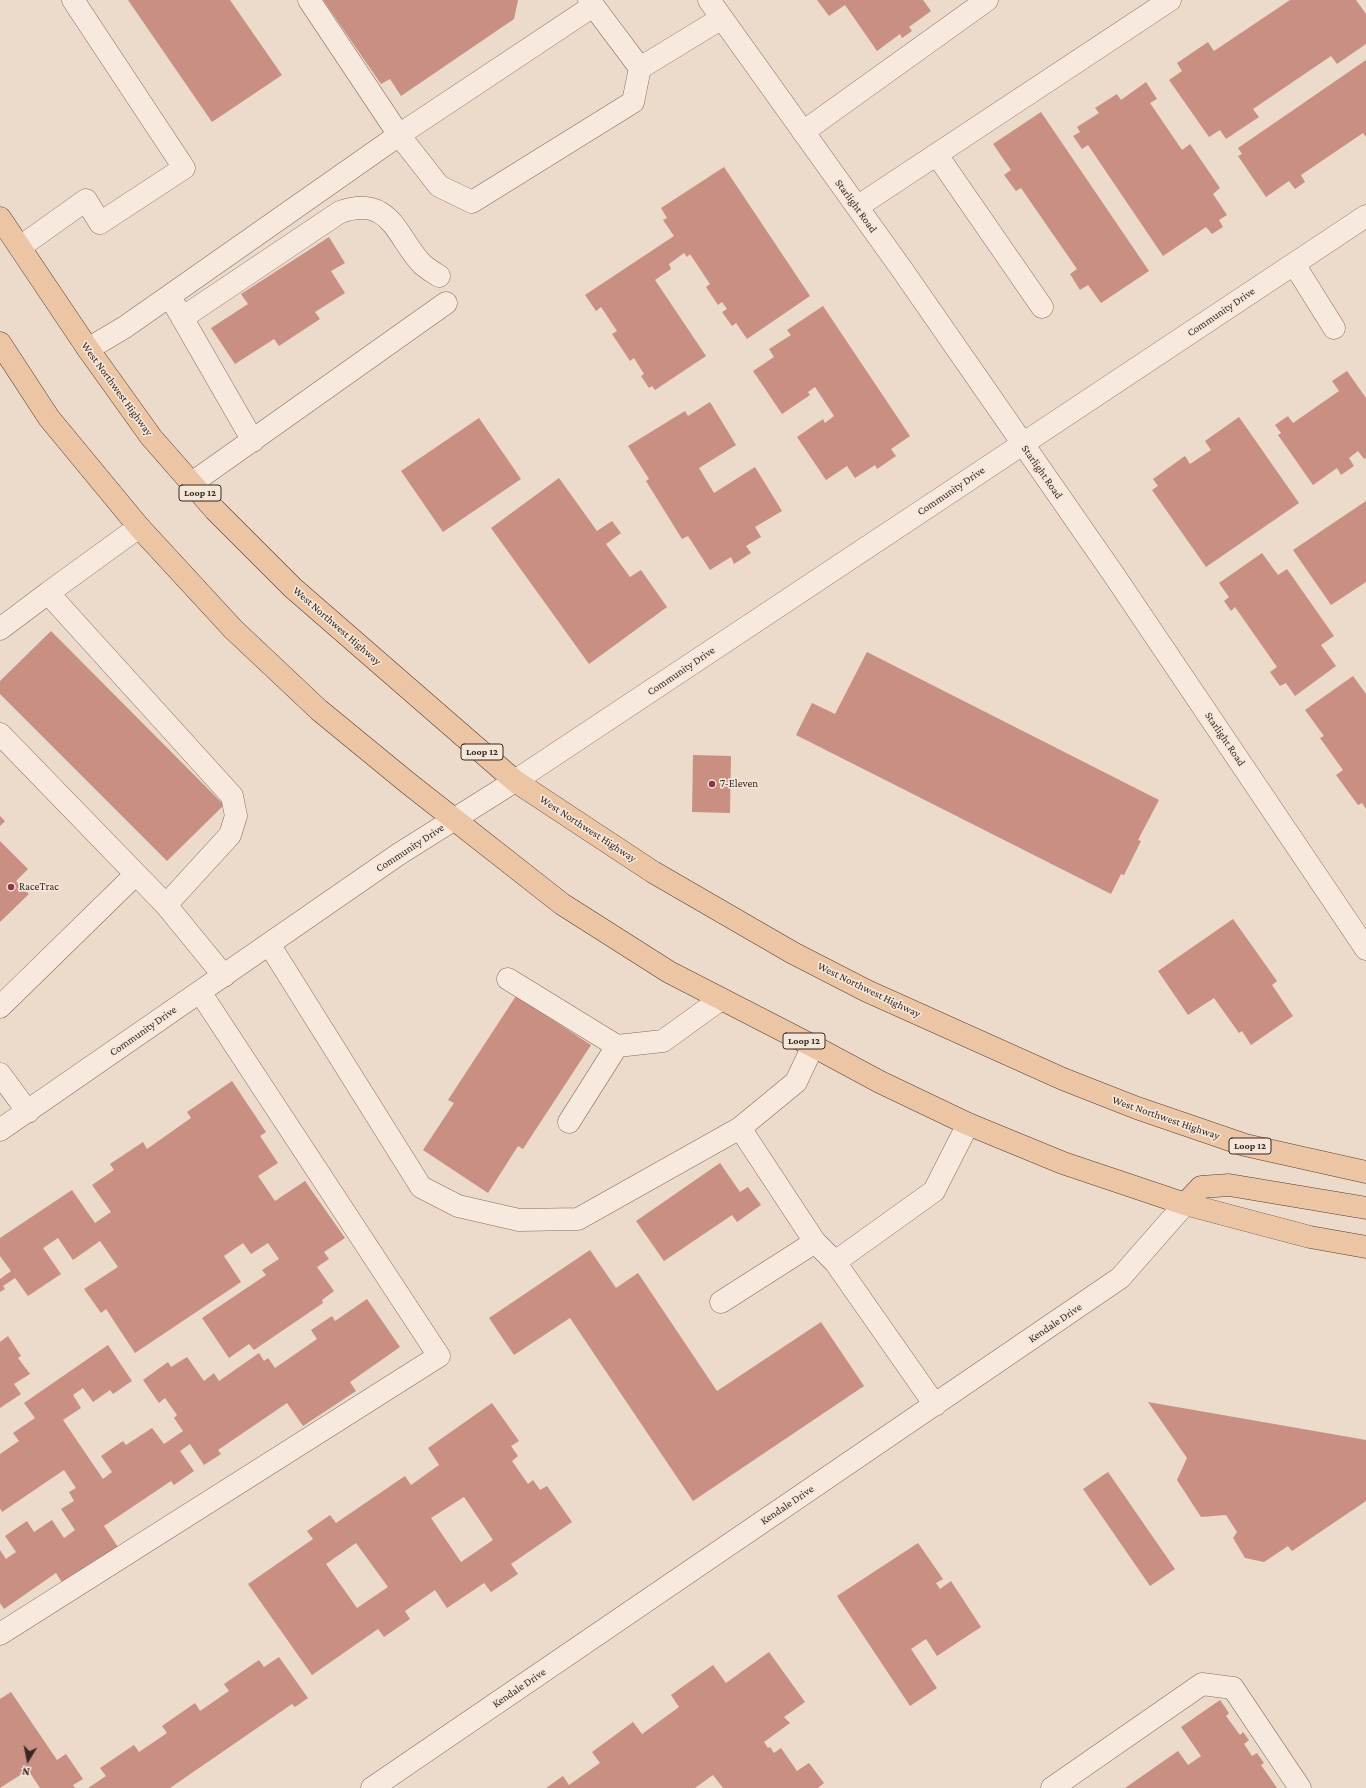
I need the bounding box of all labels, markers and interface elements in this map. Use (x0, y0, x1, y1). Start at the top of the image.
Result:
street label: Starlight Road (832, 177, 880, 235)
street label: Community Drive (1185, 284, 1257, 340)
street label: West Northwest Highway (79, 339, 155, 439)
street label: Starlight Road (1019, 443, 1065, 501)
street label: Community Drive (915, 463, 987, 519)
road number: Loop 12 (179, 485, 221, 501)
street label: West Northwest Highway (290, 584, 384, 668)
street label: Community Drive (645, 643, 717, 699)
street label: Starlight Road (1202, 709, 1248, 769)
road number: Loop 12 (461, 744, 503, 760)
place label: 7-Eleven (720, 777, 758, 791)
marker: 7-Eleven (707, 779, 717, 789)
street label: West Northwest Highway (537, 793, 639, 865)
street label: Community Drive (373, 821, 447, 875)
place label: RaceTrac (19, 880, 59, 894)
marker: RaceTrac (6, 882, 16, 892)
street label: West Northwest Highway (815, 959, 923, 1021)
street label: Community Drive (107, 1003, 179, 1059)
road number: Loop 12 (783, 1033, 825, 1049)
street label: West Northwest Highway (1111, 1093, 1221, 1143)
road number: Loop 12 (1229, 1138, 1271, 1154)
street label: Kendale Drive (1026, 1300, 1084, 1346)
street label: Kendale Drive (758, 1482, 816, 1528)
street label: Kendale Drive (490, 1665, 548, 1711)
north arrow (8, 1740, 48, 1780)
text: N (21, 1765, 31, 1778)

